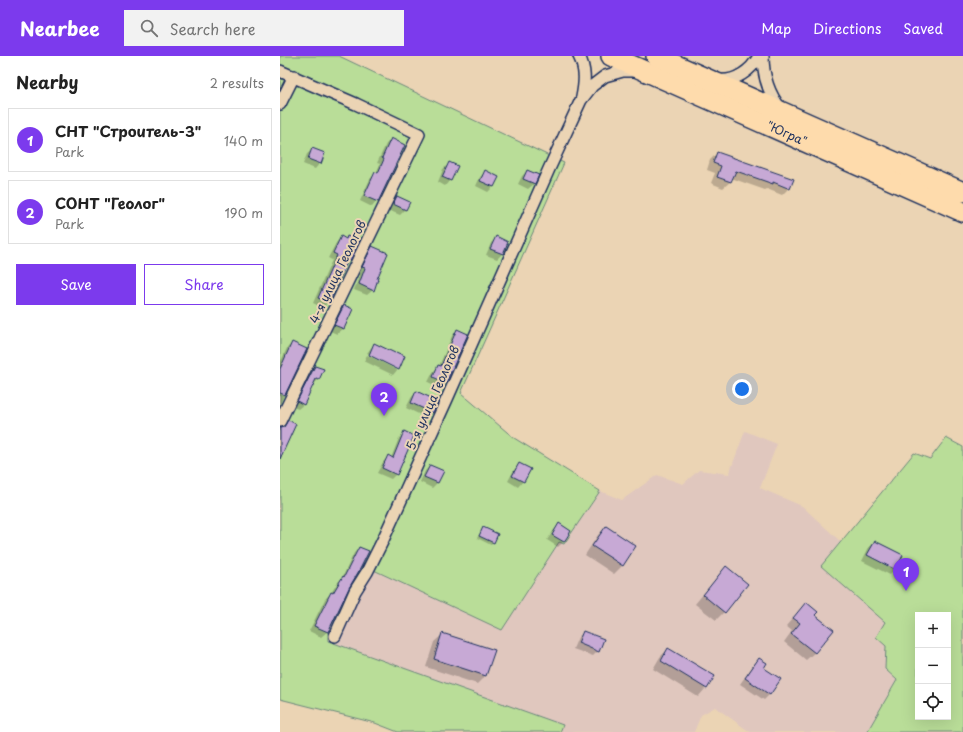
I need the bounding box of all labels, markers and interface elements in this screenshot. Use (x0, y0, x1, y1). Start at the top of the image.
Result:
search box (124, 10, 404, 46)
text: Nearbee (20, 14, 100, 42)
icon: search (138, 17, 160, 39)
text: Search here (170, 17, 255, 40)
text: Map (761, 18, 791, 39)
text: Directions (813, 18, 881, 39)
text: Saved (903, 18, 943, 39)
text: Nearby (16, 69, 78, 95)
text: 2 results (210, 73, 264, 92)
street label: "Югра" (764, 116, 810, 150)
text: СНТ "Строитель-3" (55, 119, 201, 142)
text: 1 (27, 131, 33, 150)
text: 140 m (224, 131, 263, 150)
text: Park (55, 142, 84, 161)
text: СОНТ "Геолог" (55, 191, 165, 214)
text: 2 (25, 203, 35, 222)
text: 190 m (224, 203, 263, 222)
text: Park (55, 214, 84, 233)
street label: 4-я улица Геологов (304, 217, 370, 326)
button: Save (16, 264, 136, 305)
button: Share (144, 264, 264, 305)
street label: 5-я улица Геологов (401, 342, 463, 453)
your location (732, 379, 752, 399)
pin: 2 (371, 383, 397, 416)
pin: 1 (893, 558, 919, 591)
map controls (915, 612, 951, 720)
button: + (915, 612, 951, 648)
button: − (915, 648, 951, 684)
button: locate (915, 684, 951, 720)

